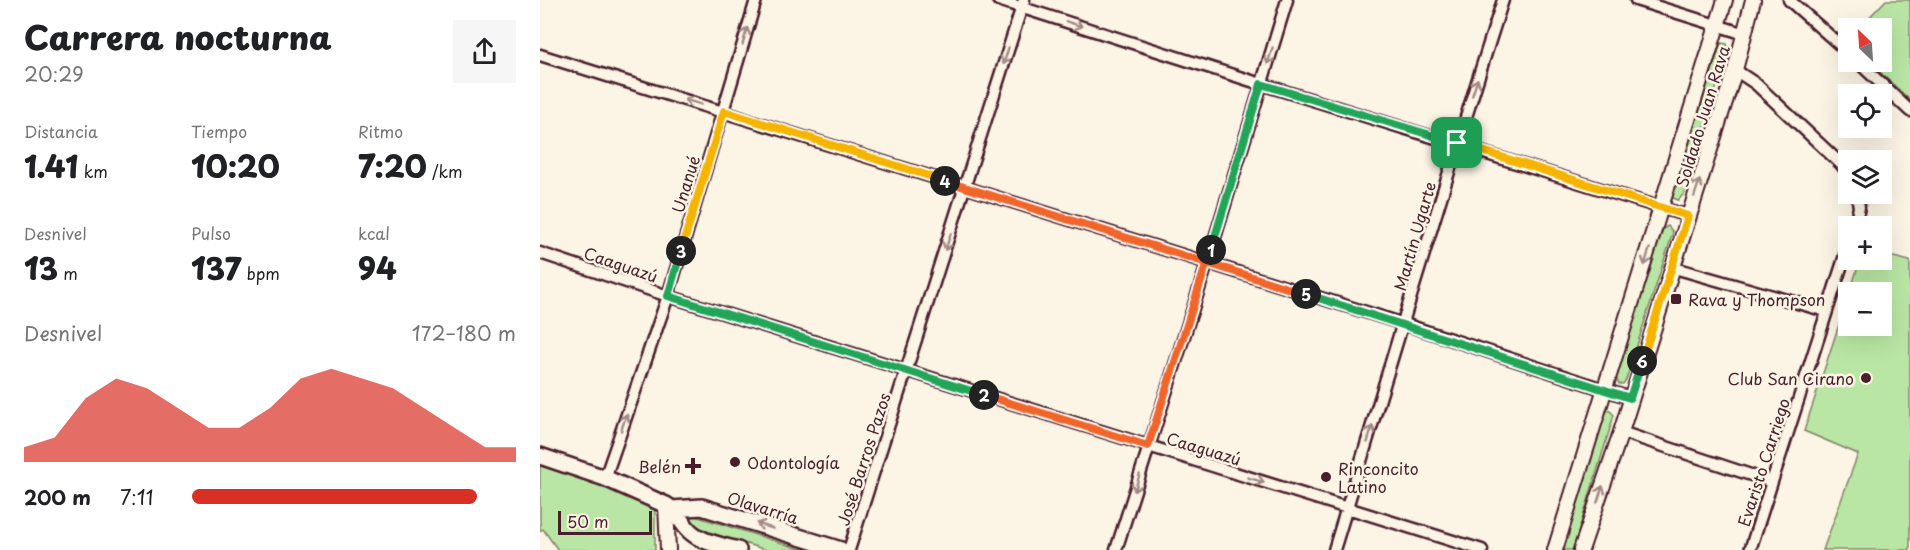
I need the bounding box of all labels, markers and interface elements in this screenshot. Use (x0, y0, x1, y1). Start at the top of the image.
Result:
text: Carrera nocturna (24, 11, 332, 61)
north arrow (1838, 18, 1892, 72)
map controls (1838, 18, 1892, 336)
one-way arrow (1064, 19, 1083, 30)
button: share (453, 20, 516, 83)
one-way arrow (740, 27, 751, 46)
street label: Soldado Juan Rava (1669, 42, 1735, 190)
one-way arrow (1000, 46, 1011, 65)
one-way arrow (1264, 46, 1275, 65)
text: 20:29 (24, 59, 84, 89)
one-way arrow (1470, 78, 1481, 97)
button: locate (1838, 84, 1892, 138)
one-way arrow (684, 96, 703, 107)
pin (1431, 117, 1482, 168)
text: Distancia (24, 119, 98, 143)
text: Tiempo (191, 119, 247, 143)
text: Ritmo (358, 119, 403, 143)
icon: arrive (1440, 126, 1473, 159)
text: 1.41 (24, 143, 78, 188)
text: 10:20 (191, 143, 280, 188)
text: 7:20 (358, 143, 427, 188)
button: layers (1838, 150, 1892, 204)
street label: Unanué (665, 152, 705, 216)
text: km (78, 159, 108, 183)
text: /km (427, 159, 463, 183)
pin: 4 (930, 166, 960, 196)
text: 4 (940, 169, 950, 193)
street label: Martín Ugarte (1387, 179, 1441, 293)
one-way arrow (1692, 179, 1703, 198)
button: + (1838, 216, 1892, 270)
text: Desnivel (24, 221, 86, 245)
text: Pulso (191, 221, 231, 245)
text: kcal (358, 221, 390, 245)
one-way arrow (942, 232, 953, 251)
pin: 1 (1196, 235, 1226, 265)
pin: 3 (666, 236, 696, 266)
text: 1 (1207, 238, 1215, 262)
text: 3 (676, 239, 686, 263)
street label: Caaguazú (581, 240, 661, 288)
text: 13 (24, 245, 58, 290)
text: 137 (191, 245, 242, 290)
text: 94 (358, 245, 397, 290)
one-way arrow (1641, 247, 1652, 266)
text: m (58, 261, 78, 285)
text: bpm (242, 261, 280, 285)
pin: 5 (1291, 279, 1321, 309)
text: 5 (1301, 282, 1311, 306)
button: − (1838, 282, 1892, 336)
place label: Rava y Thompson (1688, 287, 1825, 311)
marker: Rava y Thompson (1669, 292, 1683, 306)
text: Desnivel (24, 318, 102, 348)
text: 172–180 m (412, 318, 516, 348)
pin: 6 (1627, 346, 1657, 376)
text: 6 (1636, 349, 1648, 373)
place label: Club San Cirano (1728, 366, 1854, 390)
marker: Club San Cirano (1859, 371, 1873, 385)
pin: 2 (969, 380, 999, 410)
text: 2 (978, 383, 990, 407)
street label: José Barros Pazos (830, 389, 896, 529)
street label: Evaristo Carriego (1731, 395, 1795, 529)
one-way arrow (620, 414, 631, 432)
street label: Caaguazú (1164, 425, 1244, 471)
one-way arrow (1365, 425, 1376, 444)
place label: Odontología (747, 450, 839, 474)
place label: Belén (638, 454, 681, 478)
marker: Odontología (728, 455, 742, 469)
place label: Rinconcito Latino (1338, 456, 1419, 498)
marker: Belén (686, 459, 700, 473)
marker: Rinconcito Latino (1319, 470, 1333, 484)
one-way arrow (1131, 473, 1142, 492)
one-way arrow (1246, 475, 1265, 486)
text: 200 m (24, 482, 91, 512)
text: 7:11 (120, 482, 154, 512)
street label: Olavarría (724, 485, 802, 529)
one-way arrow (1595, 486, 1606, 504)
scale bar (558, 508, 652, 536)
text: 50 m (567, 509, 608, 533)
one-way arrow (756, 520, 775, 531)

